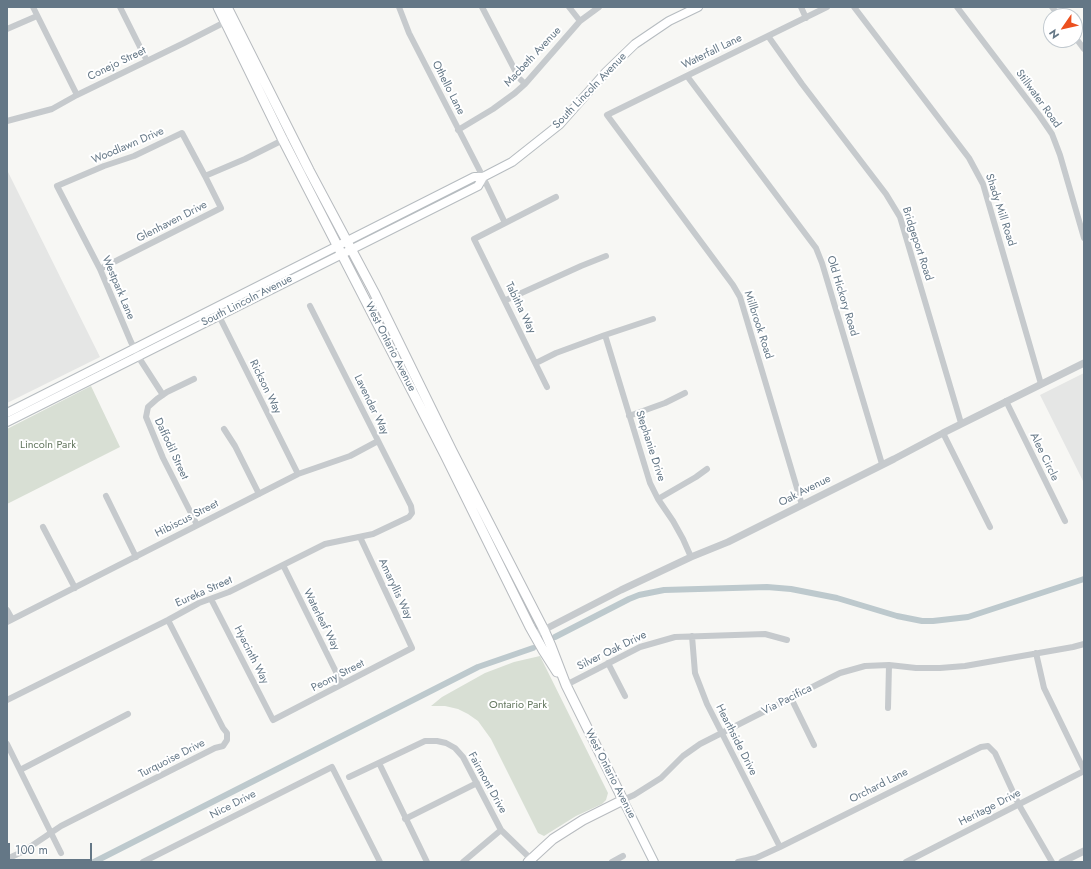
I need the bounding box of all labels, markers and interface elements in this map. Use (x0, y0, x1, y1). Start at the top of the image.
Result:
north arrow (1043, 8, 1083, 48)
street label: Macbeth Avenue (502, 24, 564, 90)
text: N (1045, 26, 1063, 42)
street label: Waterfall Lane (680, 32, 744, 72)
street label: Conejo Street (86, 44, 148, 84)
street label: South Lincoln Avenue (550, 50, 630, 132)
street label: Othello Lane (429, 59, 467, 117)
street label: Stillwater Road (1013, 67, 1063, 131)
street label: Woodlawn Drive (90, 125, 166, 167)
street label: Shady Mill Road (982, 172, 1018, 248)
street label: Glenhaven Drive (135, 199, 209, 245)
street label: Bridgeport Road (899, 205, 935, 283)
street label: Westpark Lane (99, 254, 137, 322)
street label: Old Hickory Road (823, 254, 861, 338)
street label: South Lincoln Avenue (199, 272, 295, 330)
street label: Tabitha Way (502, 280, 538, 336)
street label: Millbrook Road (741, 289, 775, 361)
street label: West Ontario Avenue (362, 300, 418, 394)
street label: Rickson Way (246, 358, 284, 416)
street label: Lavender Way (351, 373, 391, 437)
street label: Stephanie Drive (632, 409, 668, 483)
street label: Daffodil Street (151, 416, 191, 482)
street label: Alee Circle (1027, 431, 1061, 483)
park label: Lincoln Park (20, 438, 76, 452)
street label: Oak Avenue (777, 472, 833, 510)
street label: Hibiscus Street (153, 497, 221, 541)
street label: Amaryllis Way (375, 556, 415, 622)
street label: Eureka Street (174, 574, 234, 610)
street label: Waterleaf Way (300, 587, 342, 653)
street label: Hyacinth Way (231, 624, 271, 686)
street label: Silver Oak Drive (575, 629, 649, 673)
street label: Peony Street (309, 657, 367, 695)
street label: Via Pacifica (760, 682, 814, 718)
park label: Ontario Park (489, 698, 547, 712)
street label: Hearthside Drive (712, 702, 760, 778)
street label: West Ontario Avenue (582, 727, 638, 821)
street label: Turquoise Drive (137, 737, 207, 781)
street label: Fairmont Drive (465, 750, 509, 816)
street label: Orchard Lane (848, 766, 910, 806)
street label: Heritage Drive (957, 787, 1023, 829)
street label: Nice Drive (208, 788, 258, 822)
scale bar (10, 835, 94, 861)
text: 100 m (15, 841, 48, 859)

